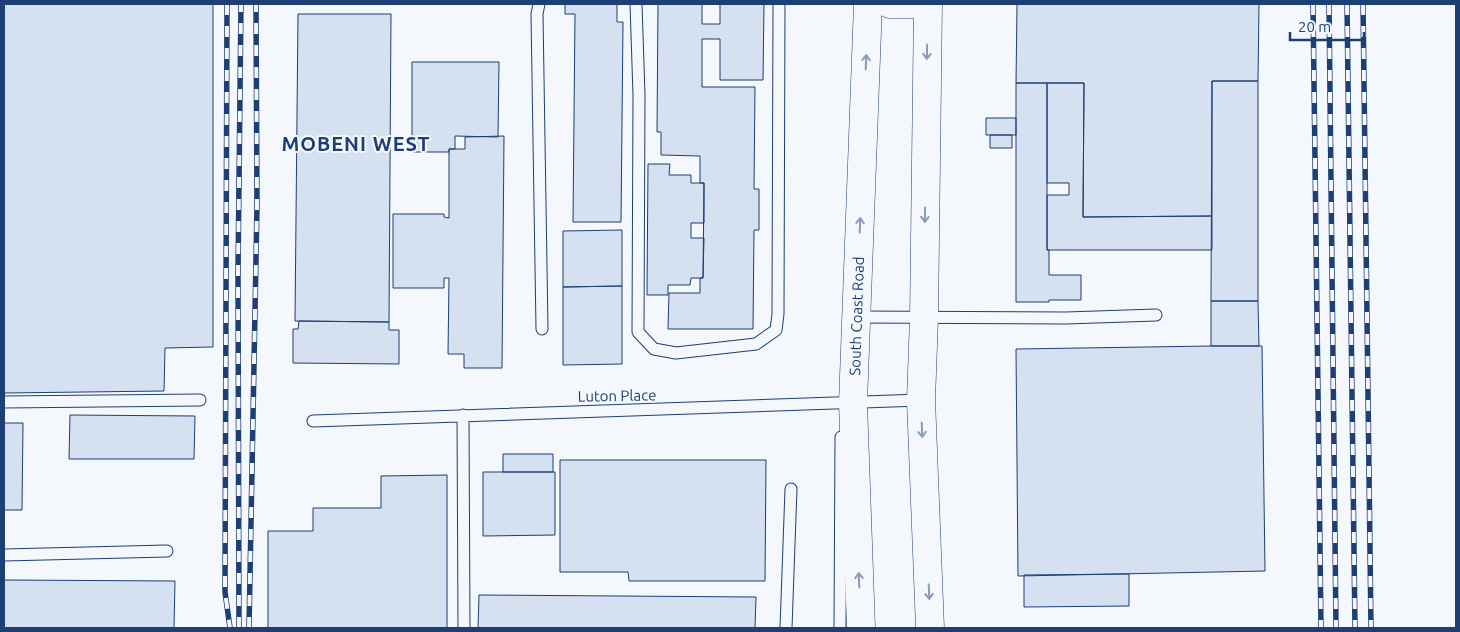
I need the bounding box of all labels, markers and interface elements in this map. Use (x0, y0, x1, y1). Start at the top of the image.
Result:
scale bar (1290, 10, 1364, 42)
text: 20 m (1298, 18, 1331, 35)
one-way arrow (923, 44, 932, 60)
one-way arrow (861, 55, 871, 71)
district label: MOBENI WEST (281, 132, 431, 155)
one-way arrow (920, 206, 930, 223)
one-way arrow (856, 217, 865, 233)
street label: South Coast Road (846, 256, 867, 376)
street label: Luton Place (577, 386, 656, 405)
one-way arrow (918, 422, 927, 438)
one-way arrow (855, 572, 864, 588)
one-way arrow (924, 584, 933, 600)

